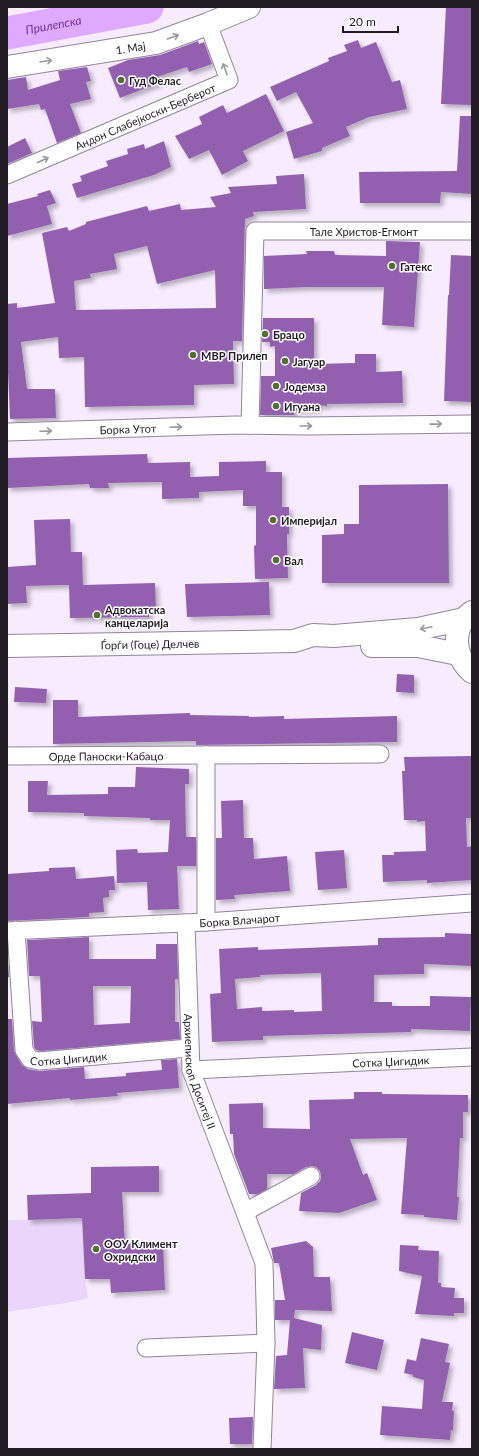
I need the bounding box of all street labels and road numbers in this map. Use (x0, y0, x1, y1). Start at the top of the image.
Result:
street label: 1. Мај (115, 38, 147, 56)
street label: Андон Слабејкоски-Берберот (73, 80, 218, 152)
street label: Тале Христов-Егмонт (310, 225, 419, 238)
street label: Борка Утот (99, 421, 157, 436)
street label: Ѓорѓи (Гоце) Делчев (100, 636, 199, 651)
street label: Орде Паноски-Кабацо (49, 749, 163, 762)
street label: Борка Влачарот (199, 910, 281, 929)
street label: Архиепископ Доситеј II (183, 1013, 219, 1130)
street label: Сотка Џигидик (29, 1049, 108, 1068)
street label: Сотка Џигидик (352, 1052, 430, 1069)

